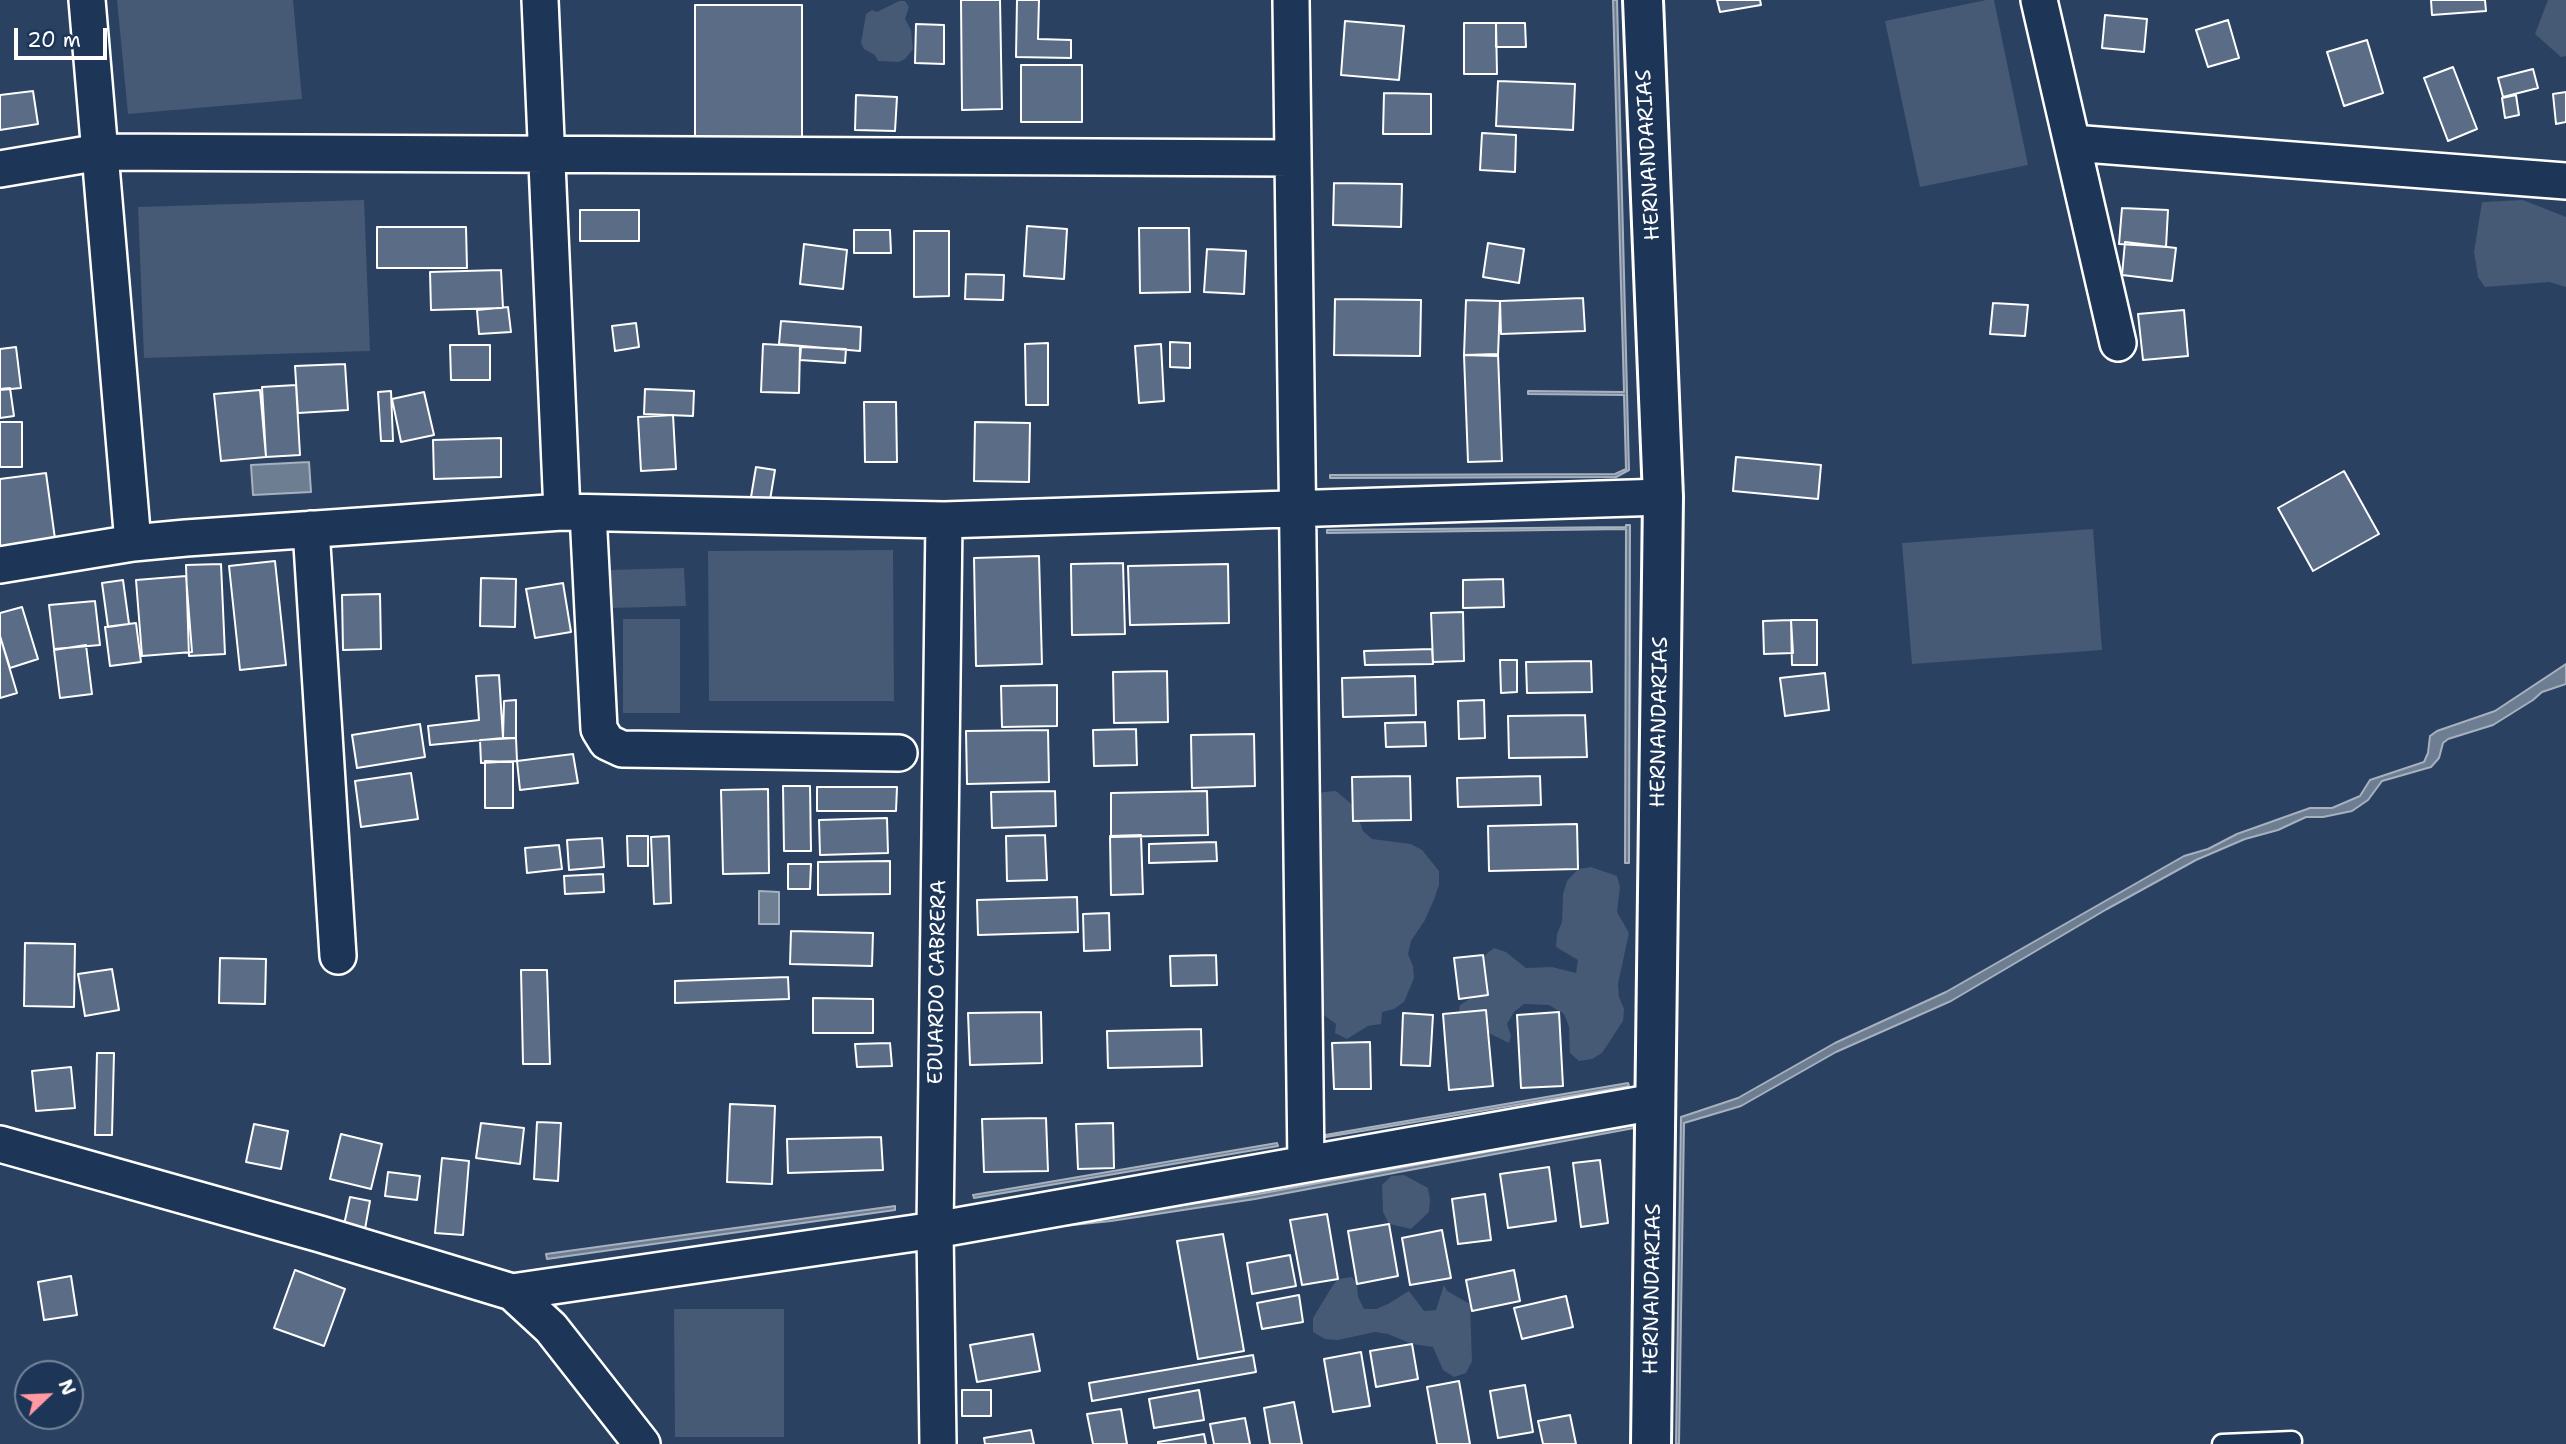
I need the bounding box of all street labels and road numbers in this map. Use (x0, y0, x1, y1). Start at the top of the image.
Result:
street label: HERNANDARIAS (1632, 69, 1666, 241)
street label: HERNANDARIAS (1646, 636, 1674, 808)
street label: EDUARDO CABRERA (924, 879, 952, 1085)
street label: HERNANDARIAS (1639, 1203, 1667, 1375)

